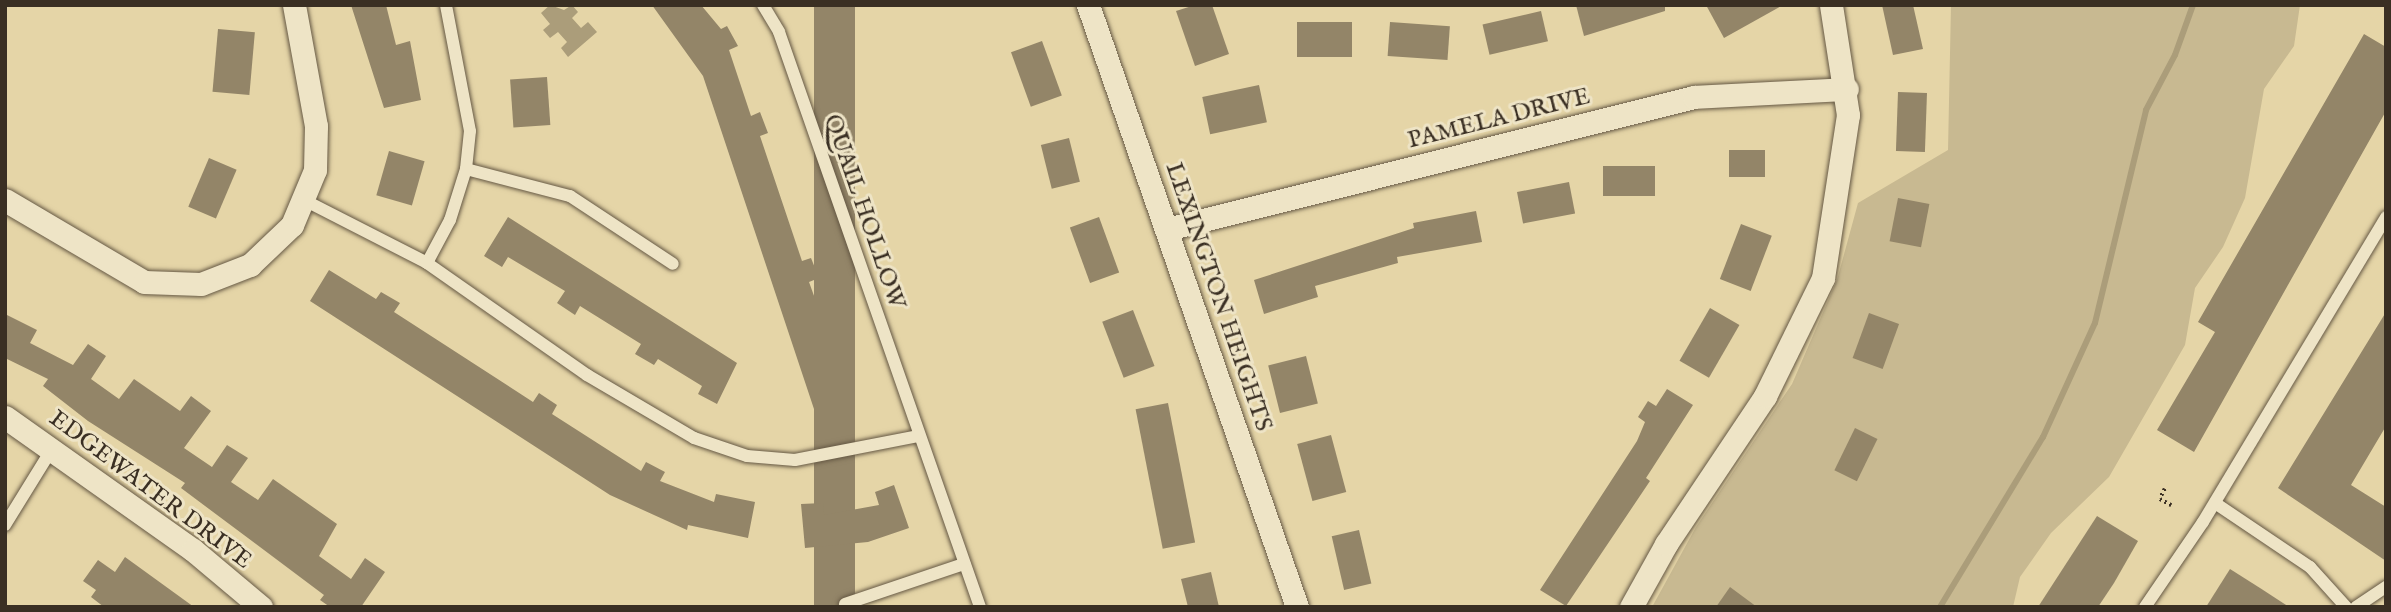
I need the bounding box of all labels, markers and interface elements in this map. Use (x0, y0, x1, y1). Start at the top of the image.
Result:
street label: PAMELA DRIVE (1405, 82, 1593, 156)
street label: QUAIL HOLLOW (817, 111, 911, 313)
street label: LEXINGTON HEIGHTS (1158, 159, 1278, 435)
street label: EDGEWATER DRIVE (43, 404, 257, 576)

